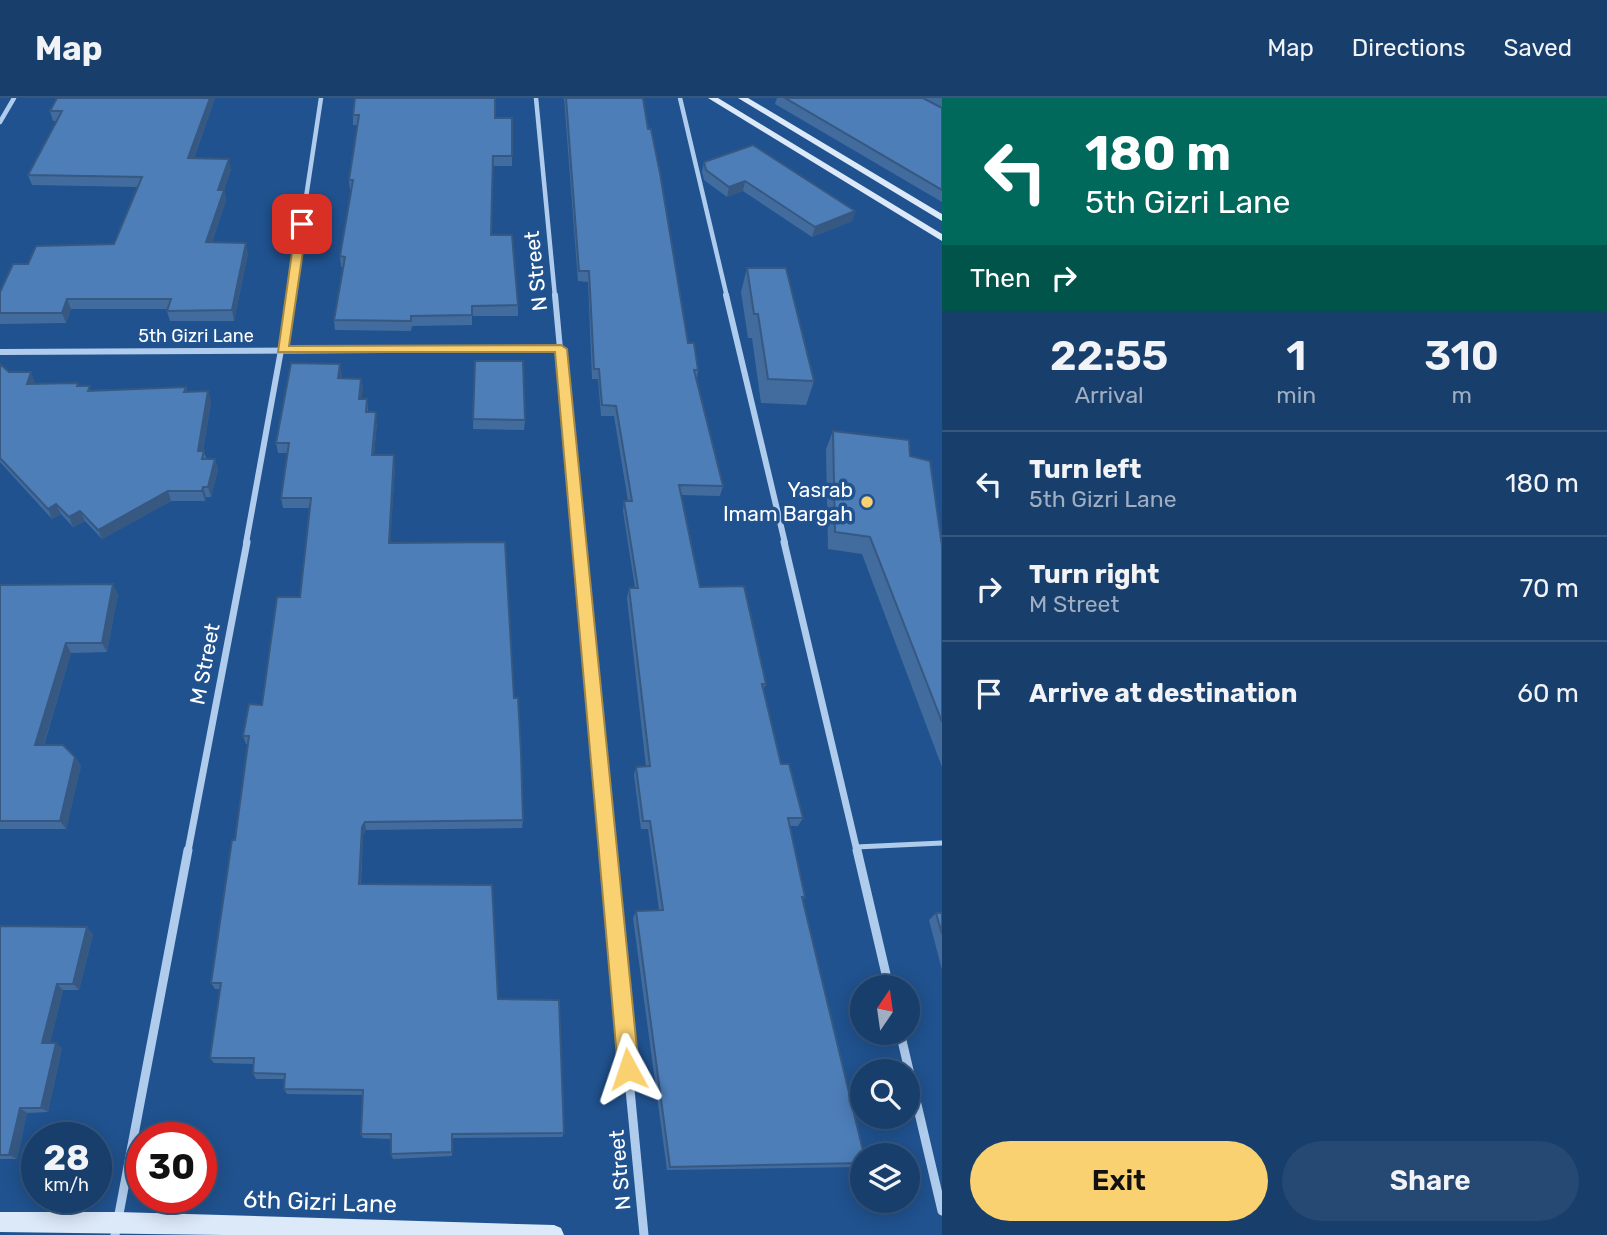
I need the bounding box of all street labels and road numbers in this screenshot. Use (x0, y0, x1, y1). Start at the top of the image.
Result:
street label: N Street (519, 230, 552, 312)
street label: 5th Gizri Lane (138, 325, 254, 347)
street label: M Street (184, 621, 225, 707)
street label: N Street (604, 1129, 635, 1211)
street label: 6th Gizri Lane (242, 1185, 398, 1219)

